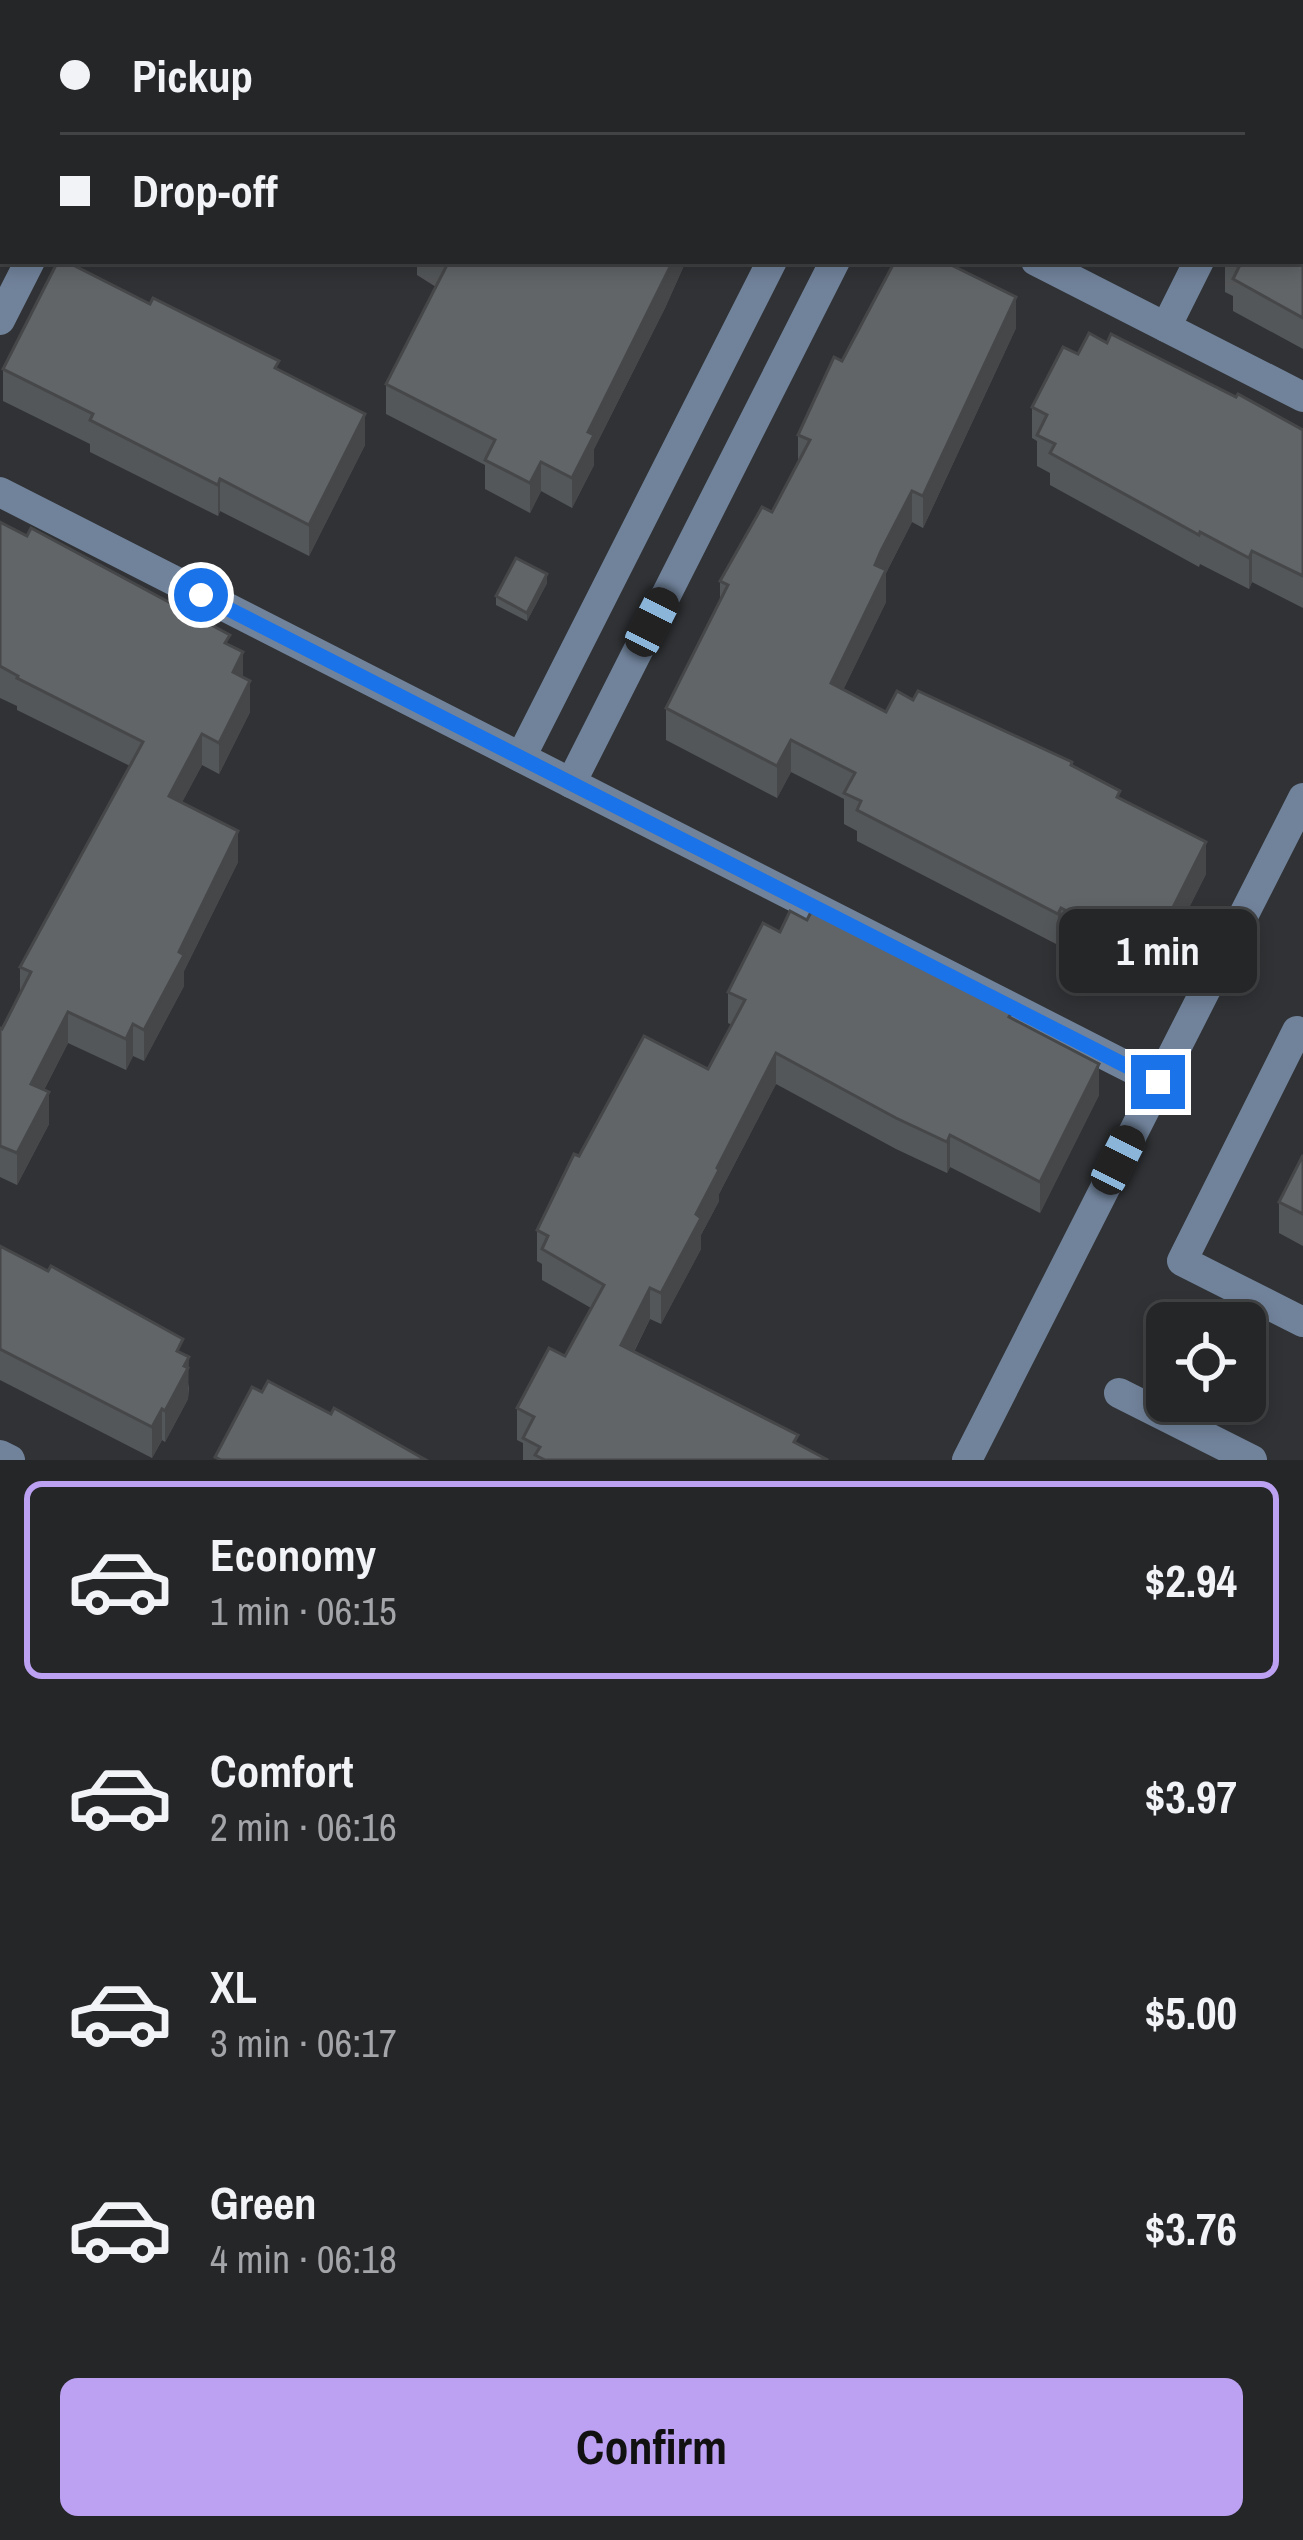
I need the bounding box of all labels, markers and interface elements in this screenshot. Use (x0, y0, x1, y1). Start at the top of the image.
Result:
text: Pickup (132, 45, 253, 106)
text: Drop-off (132, 160, 278, 221)
route start (174, 568, 228, 622)
car (620, 582, 684, 662)
callout: 1 min (1059, 908, 1257, 992)
text: 1 min (1116, 925, 1200, 977)
route end (1131, 1055, 1185, 1109)
car (1086, 1120, 1150, 1200)
map controls (1146, 1302, 1266, 1422)
button: locate (1146, 1302, 1266, 1422)
text: Economy (210, 1524, 376, 1585)
icon: car (66, 1526, 174, 1634)
text: $2.94 (1145, 1550, 1237, 1611)
text: 1 min · 06:15 (210, 1585, 397, 1637)
text: Comfort (210, 1740, 353, 1801)
icon: car (66, 1742, 174, 1850)
text: $3.97 (1145, 1766, 1237, 1827)
text: 2 min · 06:16 (210, 1801, 397, 1853)
text: XL (210, 1956, 257, 2017)
icon: car (66, 1958, 174, 2066)
text: $5.00 (1145, 1982, 1237, 2043)
text: 3 min · 06:17 (210, 2017, 397, 2069)
text: Green (210, 2172, 317, 2233)
icon: car (66, 2174, 174, 2282)
text: $3.76 (1145, 2198, 1237, 2259)
text: 4 min · 06:18 (210, 2233, 397, 2285)
button: Confirm (60, 2378, 1243, 2516)

